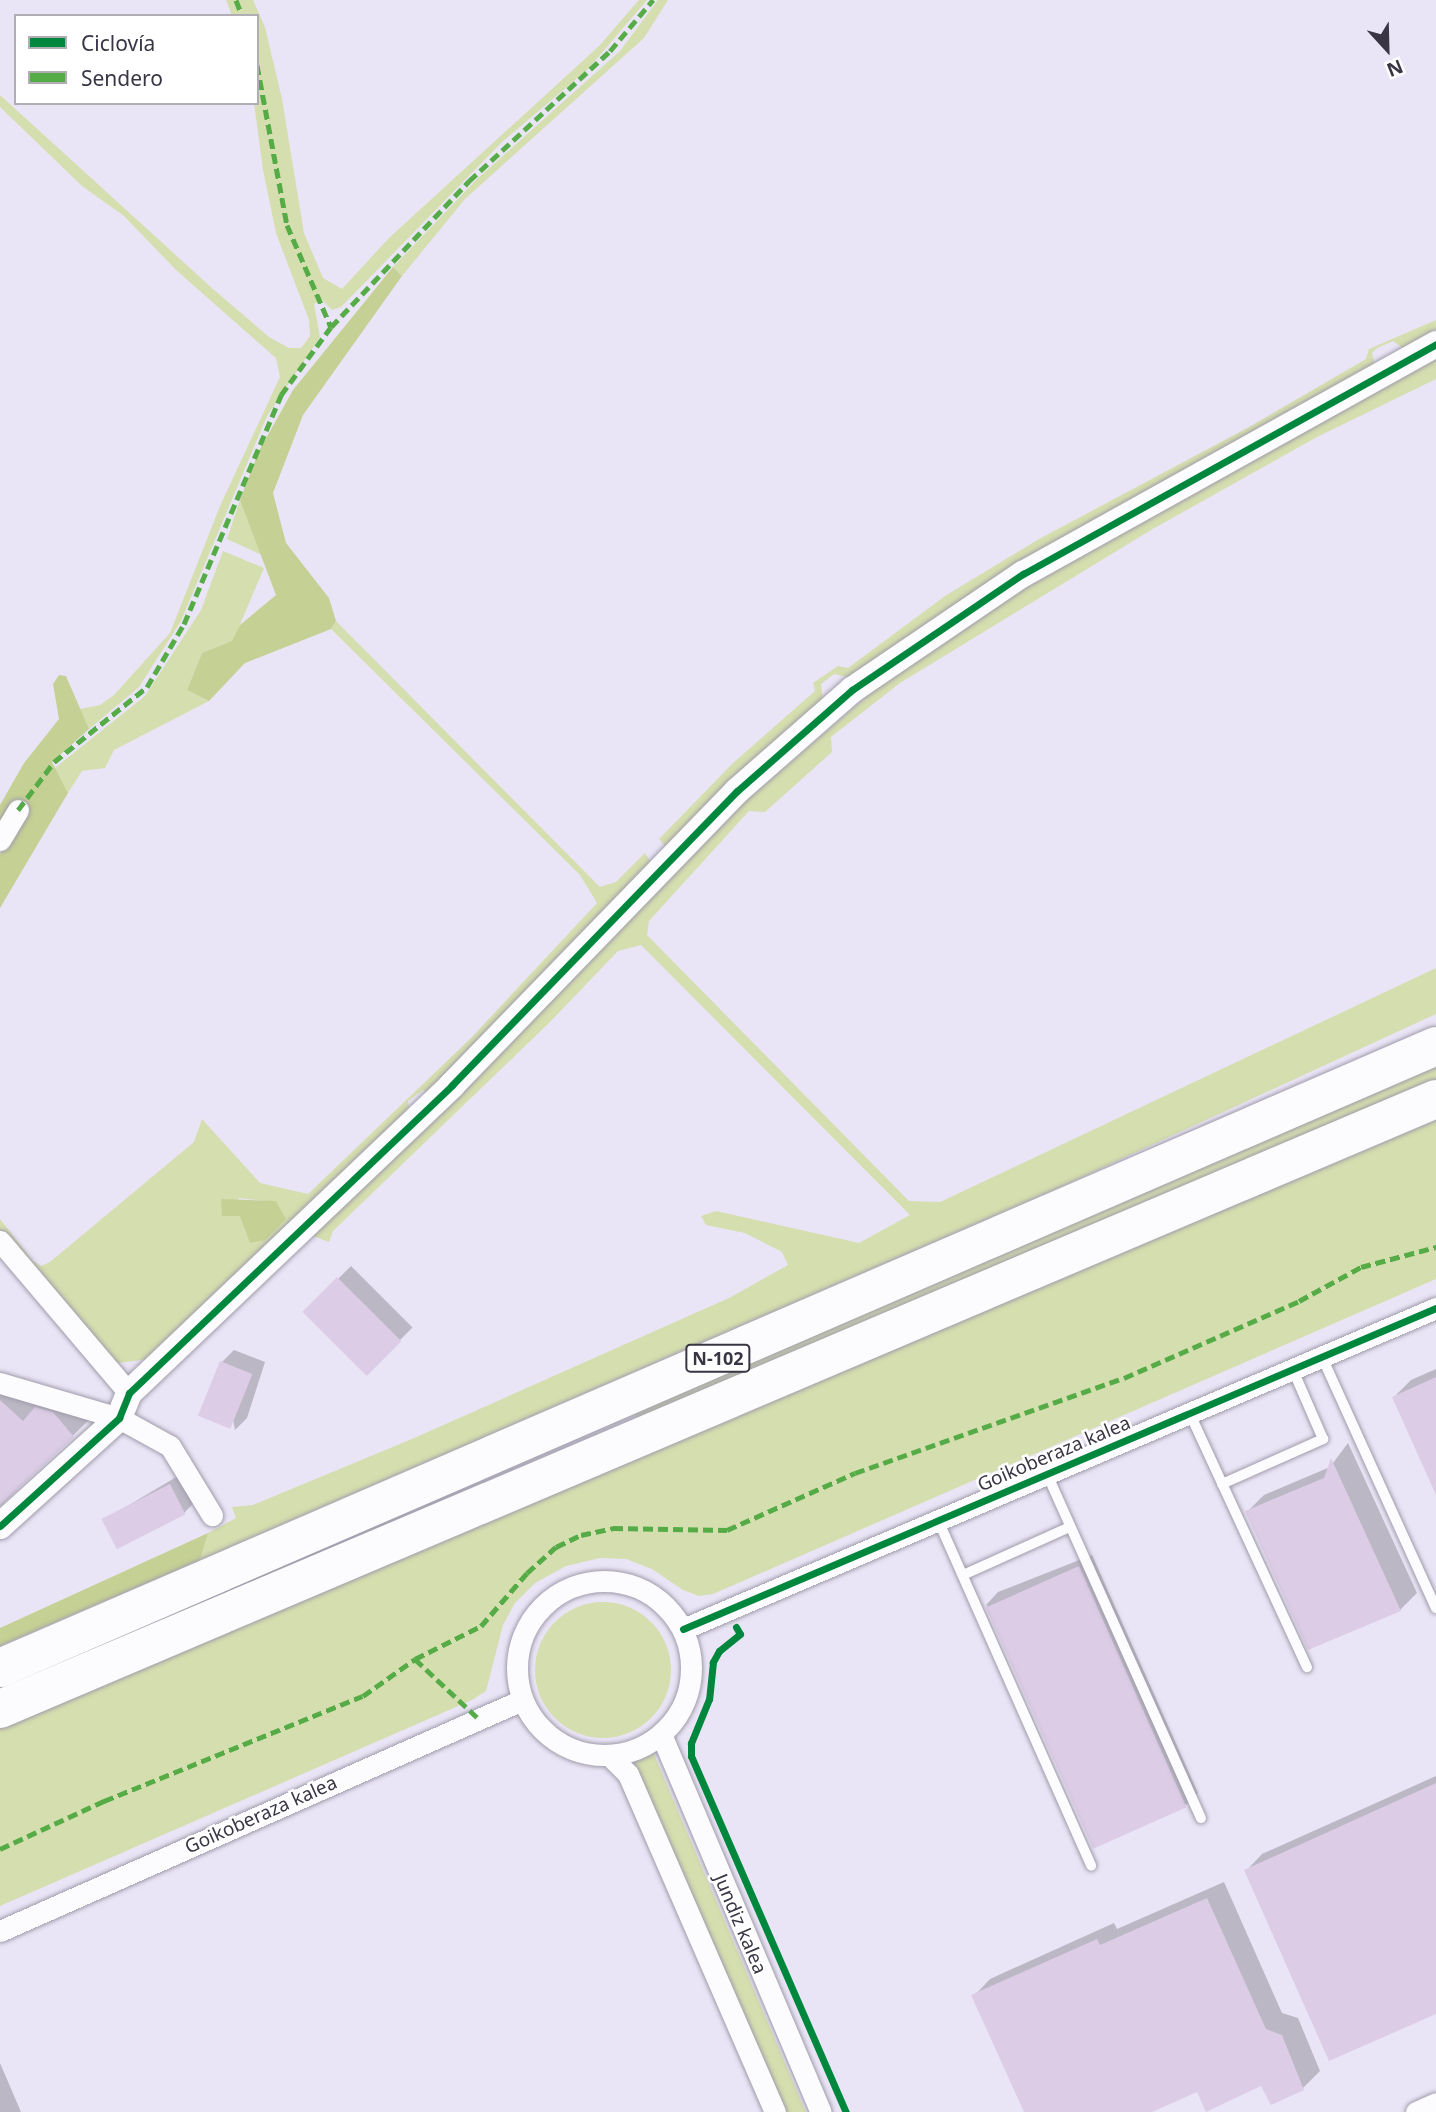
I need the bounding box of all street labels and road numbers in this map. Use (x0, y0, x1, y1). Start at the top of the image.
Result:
road number: N-102 (685, 1344, 751, 1372)
street label: Goikoberaza kalea (974, 1411, 1134, 1497)
street label: Goikoberaza kalea (181, 1771, 341, 1859)
street label: Jundiz kalea (709, 1871, 771, 1977)

